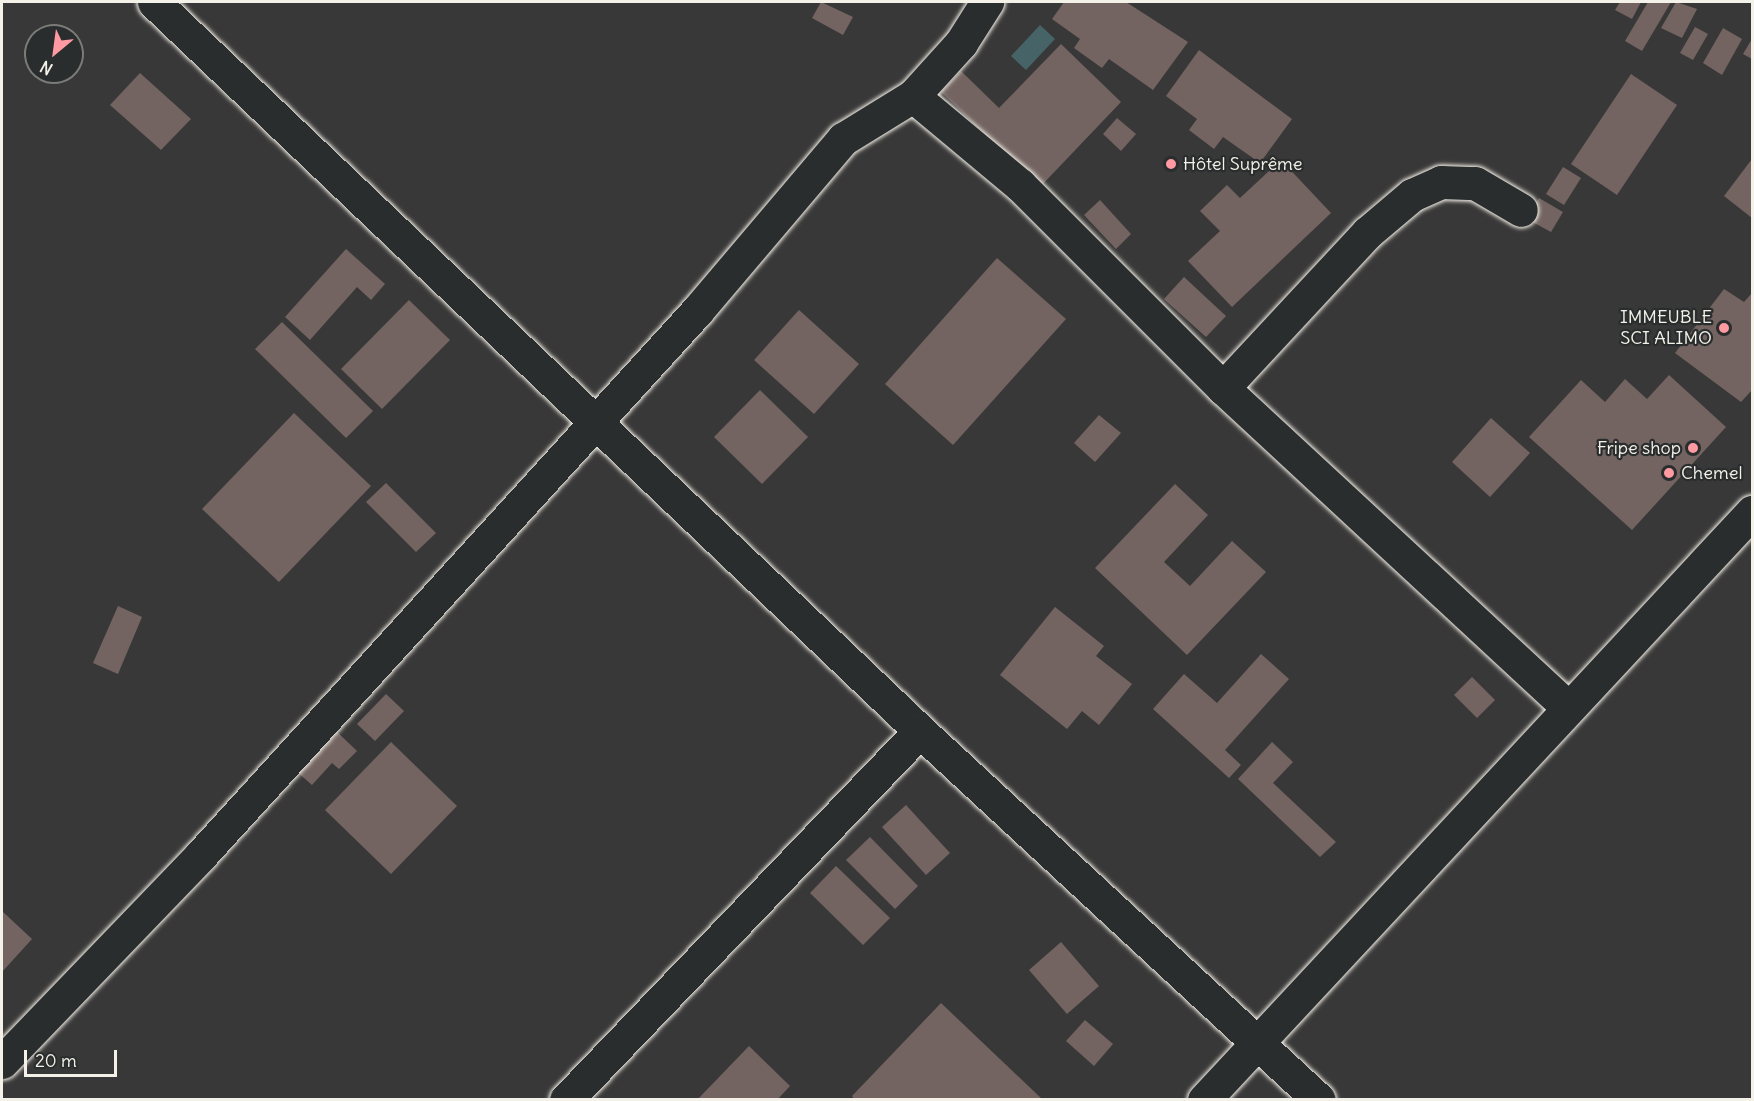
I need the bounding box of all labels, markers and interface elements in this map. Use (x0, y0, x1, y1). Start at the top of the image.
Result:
north arrow (24, 24, 84, 84)
text: N (37, 57, 56, 79)
place label: Hôtel Suprême (1183, 153, 1303, 175)
marker: Hôtel Suprême (1164, 157, 1178, 171)
place label: IMMEUBLE SCI ALIMO (1620, 307, 1712, 350)
marker: IMMEUBLE SCI ALIMO (1717, 321, 1731, 335)
place label: Fripe shop (1597, 437, 1681, 459)
marker: Fripe shop (1686, 441, 1700, 455)
place label: Chemel (1681, 462, 1742, 484)
marker: Chemel (1662, 466, 1676, 480)
scale bar (27, 1038, 120, 1076)
text: 20 m (35, 1049, 77, 1072)

